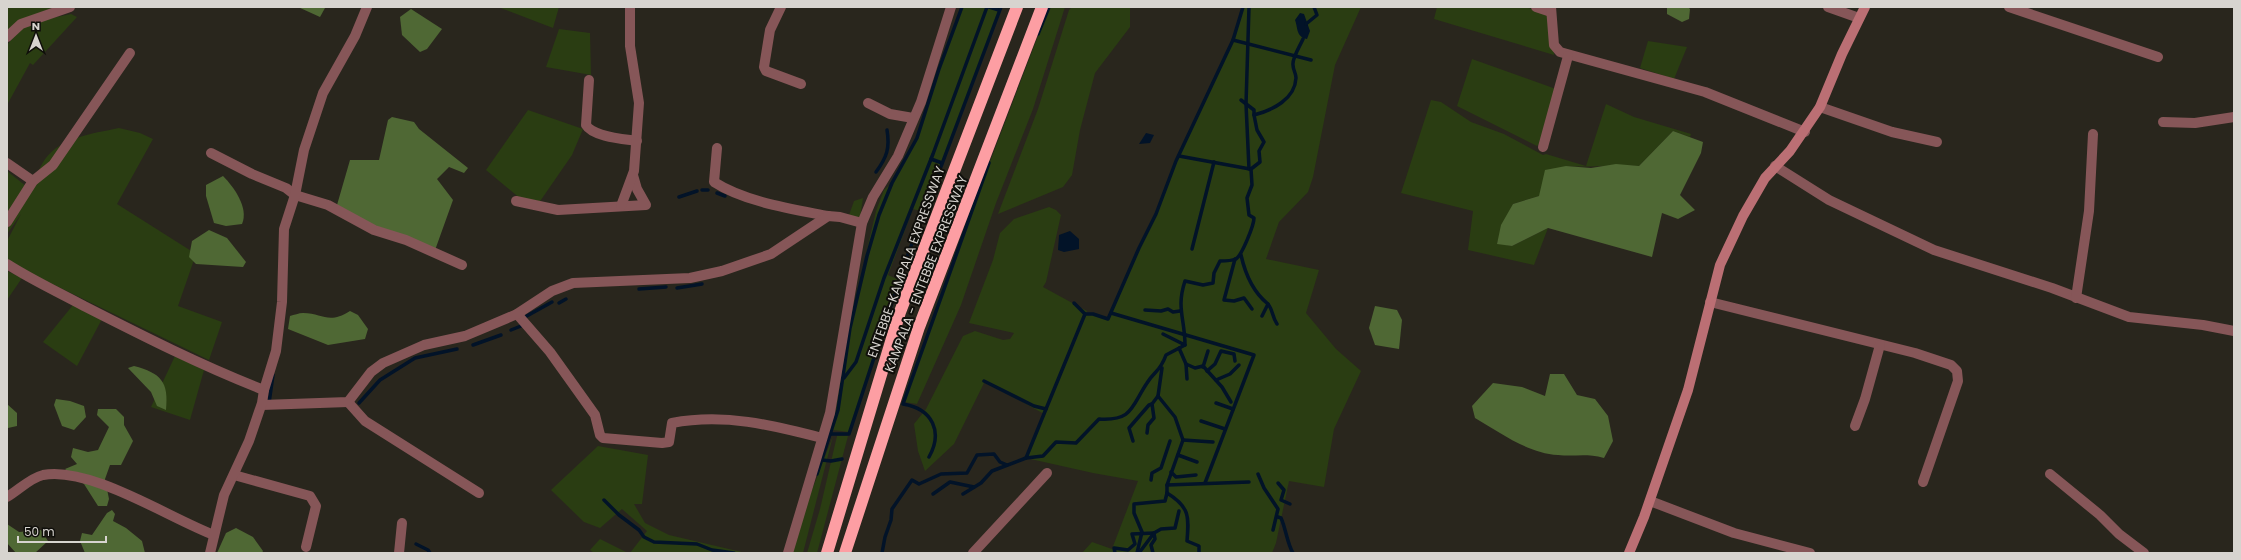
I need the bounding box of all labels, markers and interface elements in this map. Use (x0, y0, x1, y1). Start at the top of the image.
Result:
north arrow (16, 16, 56, 56)
text: N (32, 18, 40, 34)
street label: ENTEBBE-KAMPALA EXPRESSWAY (862, 163, 950, 360)
street label: KAMPALA - ENTEBBE EXPRESSWAY (880, 173, 973, 375)
scale bar (18, 518, 106, 544)
text: 50 m (24, 523, 55, 540)

